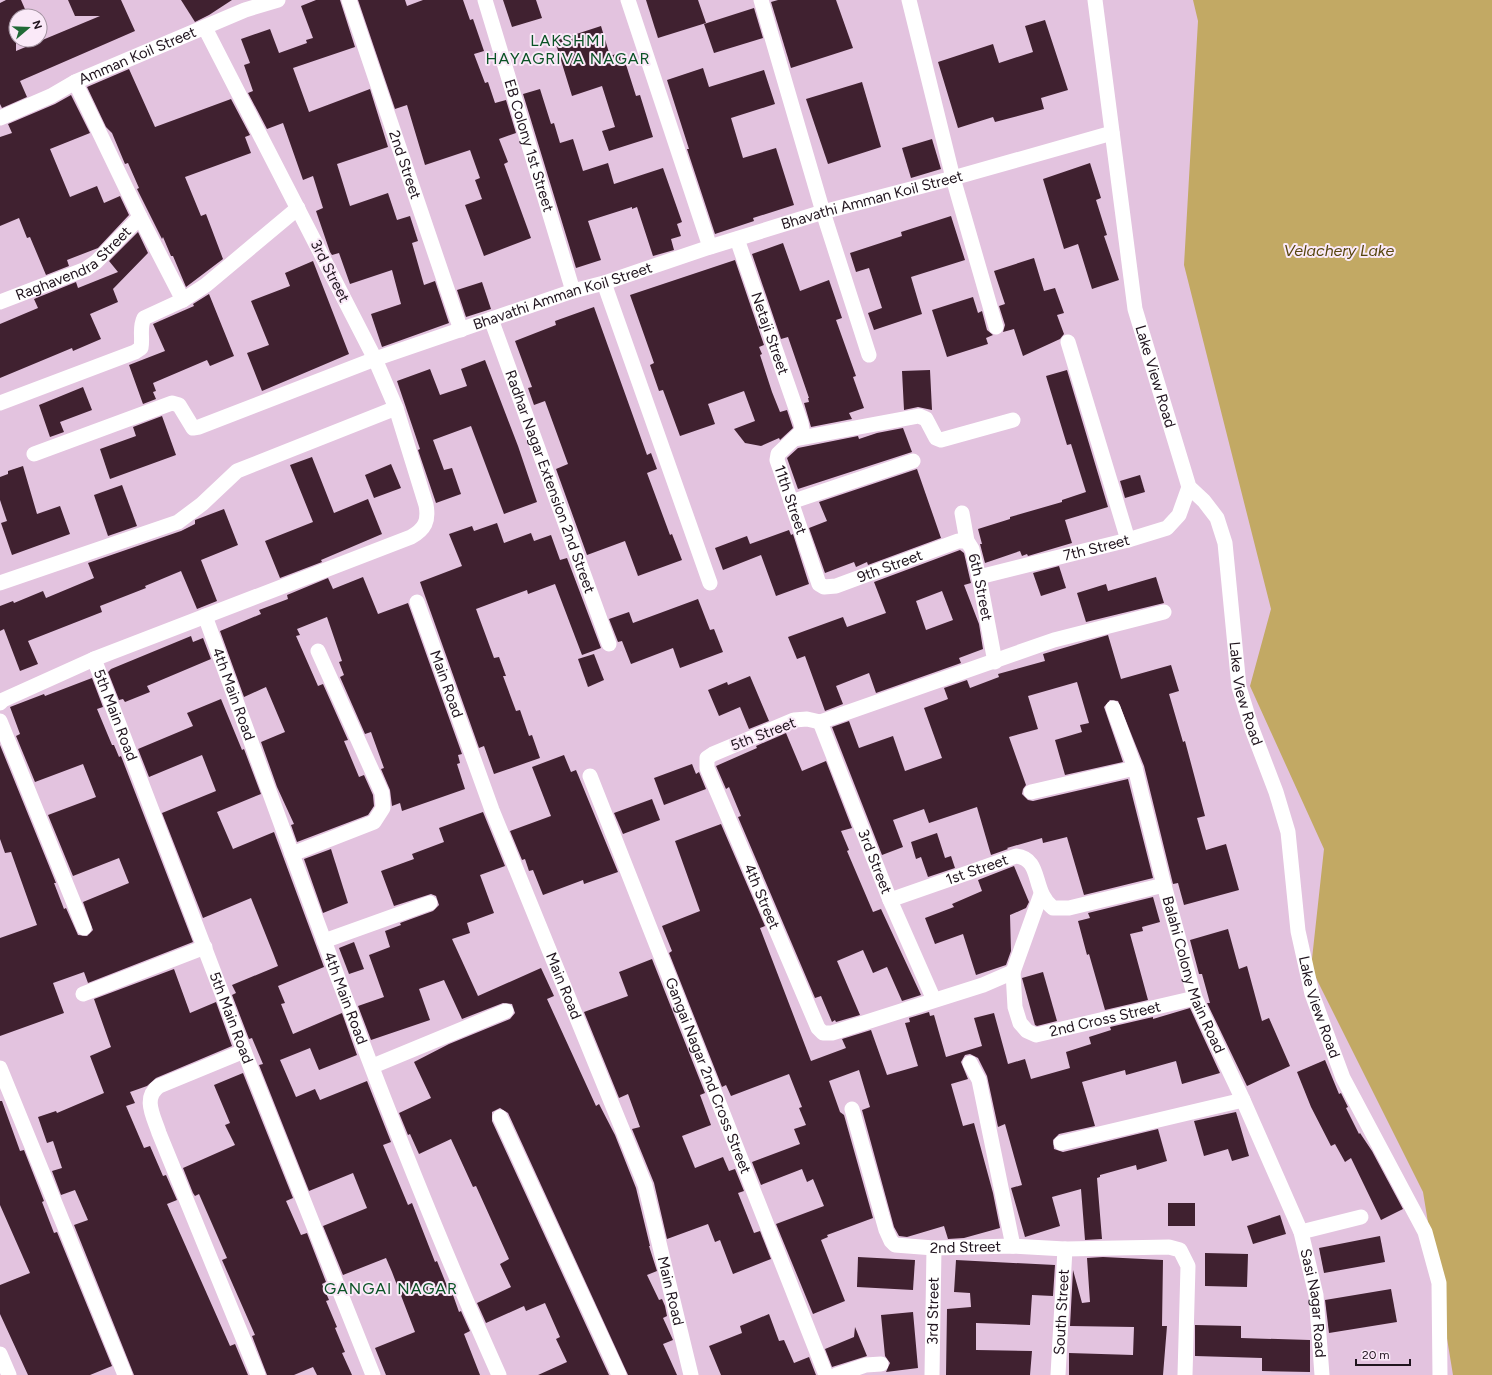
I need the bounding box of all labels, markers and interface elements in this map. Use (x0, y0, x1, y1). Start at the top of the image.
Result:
north arrow (8, 8, 48, 48)
text: N (29, 19, 45, 31)
street label: Amman Koil Street (76, 23, 199, 88)
district label: LAKSHMI HAYAGRIVA NAGAR (485, 31, 651, 68)
street label: EB Colony 1st Street (500, 77, 558, 214)
street label: 2nd Street (385, 128, 425, 202)
street label: Bhavathi Amman Koil Street (779, 167, 965, 233)
street label: Raghavendra Street (13, 222, 135, 304)
street label: 3rd Street (307, 237, 354, 306)
water label: Velachery Lake (1284, 241, 1394, 260)
street label: Bhavathi Amman Koil Street (471, 258, 655, 334)
street label: Netaji Street (747, 290, 793, 378)
street label: Lake View Road (1131, 323, 1180, 430)
street label: Radhar Nagar Extension 2nd Street (501, 368, 599, 596)
street label: 11th Street (770, 463, 811, 537)
street label: 7th Street (1061, 531, 1132, 565)
street label: 9th Street (855, 546, 925, 586)
street label: 6th Street (964, 552, 996, 623)
street label: Lake View Road (1226, 641, 1266, 748)
street label: 4th Main Road (208, 645, 259, 743)
street label: Main Road (426, 648, 467, 720)
street label: 5th Main Road (90, 667, 141, 763)
street label: 5th Street (728, 713, 798, 755)
street label: 3rd Street (854, 827, 896, 897)
street label: 1st Street (943, 850, 1011, 889)
street label: 4th Street (740, 861, 784, 932)
street label: Balahi Colony Main Road (1158, 894, 1229, 1056)
street label: 4th Main Road (320, 949, 371, 1047)
street label: Main Road (542, 950, 585, 1022)
street label: Lake View Road (1295, 954, 1344, 1061)
street label: 5th Main Road (206, 969, 257, 1066)
street label: Gangai Nagar 2nd Cross Street (661, 975, 755, 1177)
street label: 2nd Cross Street (1048, 997, 1163, 1041)
street label: 2nd Street (929, 1237, 1002, 1257)
street label: Sasi Nagar Road (1296, 1247, 1330, 1358)
street label: Main Road (654, 1254, 688, 1327)
street label: South Street (1050, 1268, 1073, 1356)
street label: 3rd Street (923, 1277, 943, 1345)
district label: GANGAI NAGAR (324, 1279, 458, 1298)
scale bar (1356, 1341, 1410, 1367)
text: 20 m (1362, 1348, 1390, 1362)

